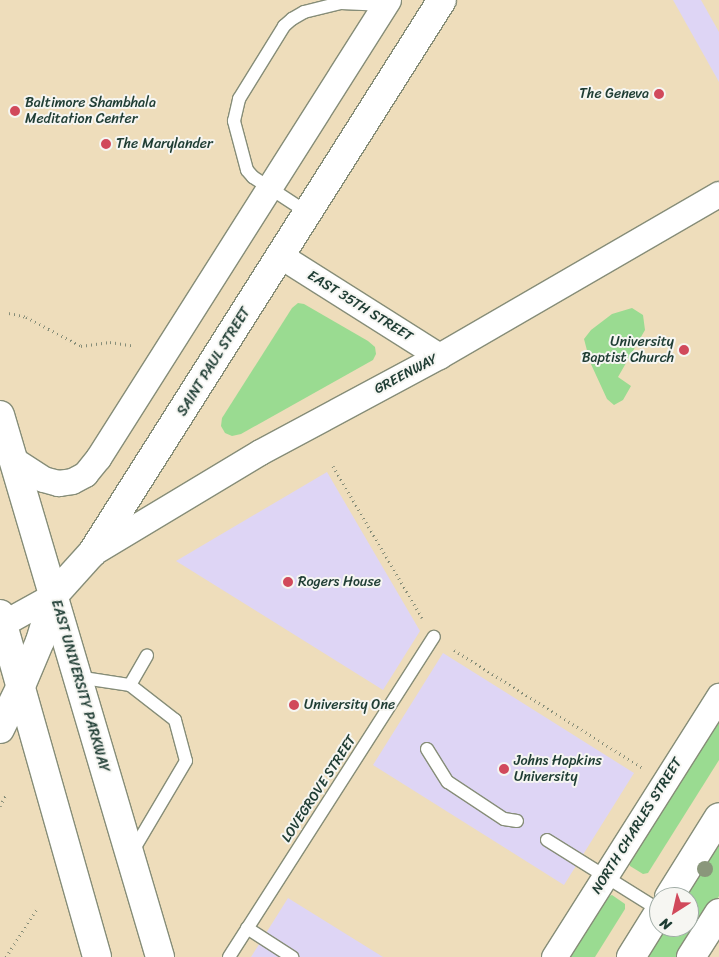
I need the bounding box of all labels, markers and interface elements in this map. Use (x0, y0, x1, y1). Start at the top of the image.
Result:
place label: The Geneva (579, 86, 649, 102)
marker: The Geneva (653, 88, 665, 100)
place label: Baltimore Shambhala Meditation Center (25, 95, 156, 128)
marker: Baltimore Shambhala Meditation Center (9, 105, 21, 117)
place label: The Marylander (116, 136, 212, 152)
marker: The Marylander (100, 138, 112, 150)
street label: EAST 35TH STREET (304, 266, 416, 346)
street label: SAINT PAUL STREET (173, 304, 255, 420)
place label: University Baptist Church (582, 334, 674, 367)
marker: University Baptist Church (678, 344, 690, 356)
street label: GREENWAY (372, 350, 440, 398)
place label: Rogers House (298, 574, 381, 590)
marker: Rogers House (282, 576, 294, 588)
street label: EAST UNIVERSITY PARKWAY (47, 598, 113, 774)
place label: University One (304, 697, 395, 713)
marker: University One (288, 699, 300, 711)
street label: LOVEGROVE STREET (278, 732, 360, 846)
place label: Johns Hopkins University (514, 753, 602, 786)
street label: NORTH CHARLES STREET (588, 754, 686, 898)
marker: Johns Hopkins University (498, 763, 510, 775)
north arrow (649, 887, 699, 937)
text: N (655, 911, 677, 937)

